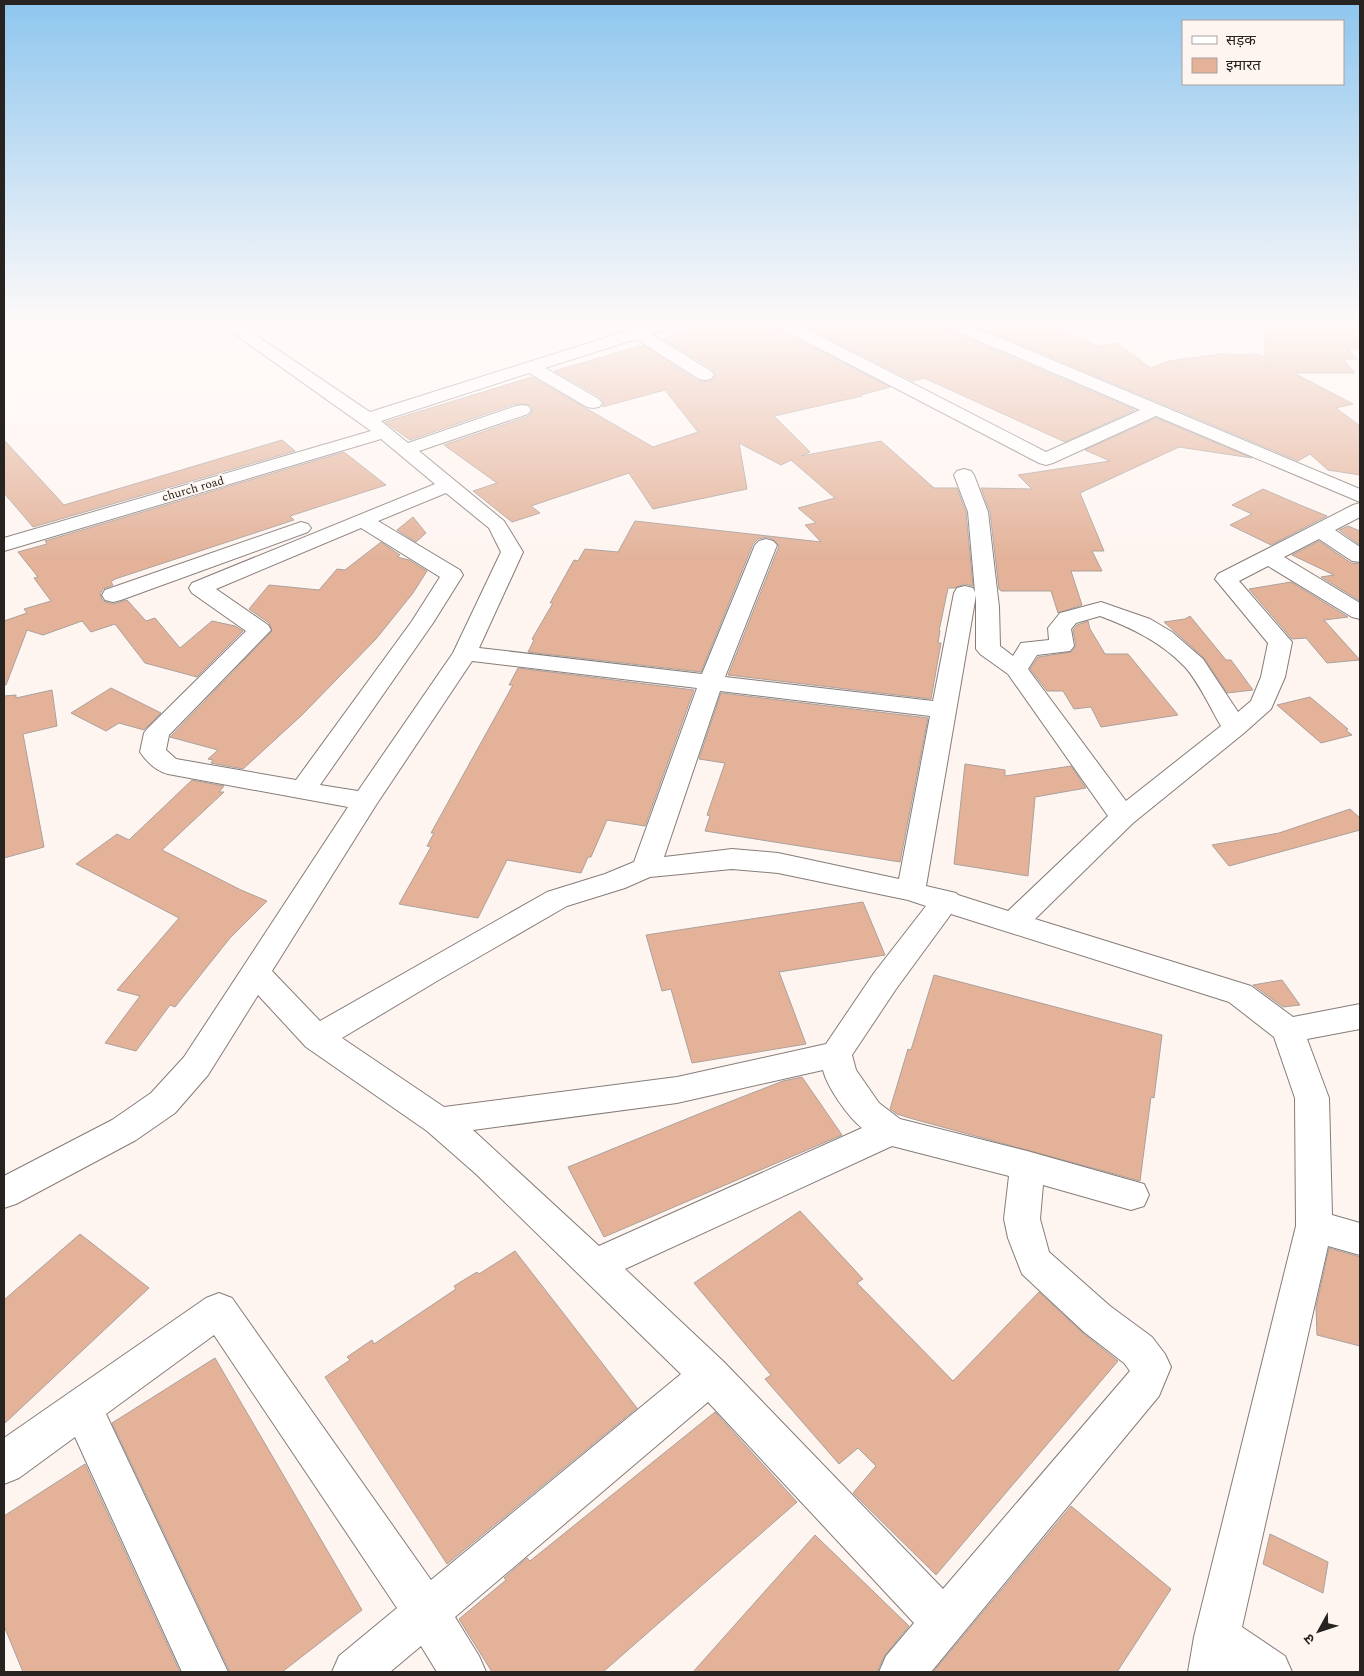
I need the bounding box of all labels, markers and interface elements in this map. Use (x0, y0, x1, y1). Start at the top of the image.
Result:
legend (1182, 20, 1344, 85)
text: सड़क (1226, 29, 1256, 52)
text: इमारत (1226, 54, 1261, 77)
street label: church road (160, 471, 227, 507)
north arrow (1294, 1606, 1344, 1656)
text: उ (1298, 1629, 1320, 1649)

